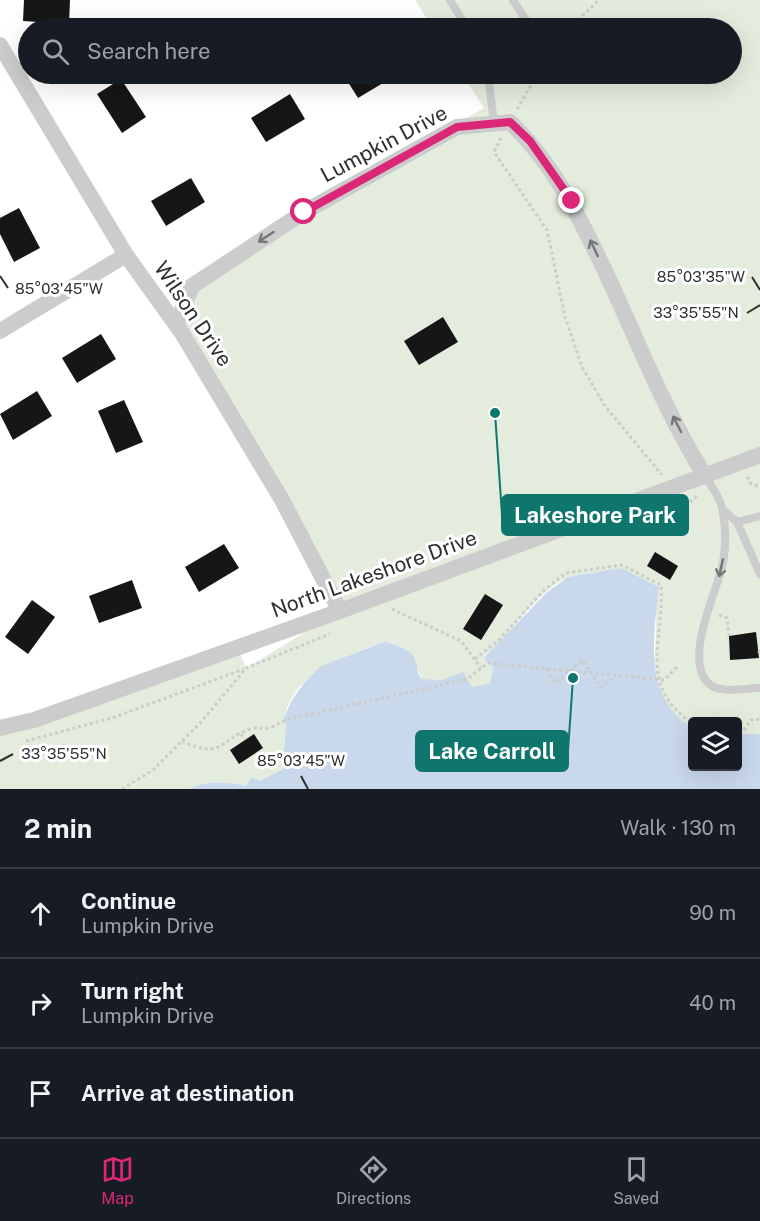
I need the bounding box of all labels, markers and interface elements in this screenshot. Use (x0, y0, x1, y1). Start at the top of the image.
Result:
search box (18, 18, 742, 84)
icon: search (39, 35, 72, 68)
text: Search here (87, 38, 211, 64)
street label: Lumpkin Drive (316, 100, 451, 187)
route end (558, 187, 584, 213)
route start (290, 198, 316, 224)
one-way arrow (259, 231, 275, 243)
one-way arrow (588, 239, 600, 257)
street label: Wilson Drive (149, 256, 238, 371)
text: 85°03'35"W (657, 268, 745, 285)
text: 85°03'45"W (15, 280, 103, 297)
text: 33°35'55"N (653, 304, 739, 321)
one-way arrow (671, 416, 683, 434)
callout: Lakeshore Park (502, 495, 688, 535)
text: Lakeshore Park (514, 502, 676, 528)
street label: North Lakeshore Drive (268, 525, 480, 622)
one-way arrow (715, 557, 726, 577)
map controls (688, 717, 742, 771)
button: layers (688, 717, 742, 771)
callout: Lake Carroll (416, 731, 568, 771)
text: Lake Carroll (428, 738, 556, 764)
text: 33°35'55"N (21, 745, 107, 762)
text: 85°03'45"W (257, 752, 345, 769)
text: 2 min (24, 813, 92, 844)
text: Walk · 130 m (620, 816, 736, 840)
text: Continue (81, 888, 176, 914)
icon: ahead (24, 897, 57, 930)
text: 90 m (689, 901, 736, 925)
text: Lumpkin Drive (81, 914, 214, 938)
text: Turn right (81, 978, 184, 1004)
icon: right (24, 987, 57, 1020)
text: 40 m (689, 991, 736, 1015)
text: Lumpkin Drive (81, 1004, 214, 1028)
icon: arrive (24, 1077, 57, 1110)
text: Arrive at destination (81, 1080, 294, 1106)
tab: Map (101, 1153, 134, 1208)
tab: Directions (336, 1153, 411, 1208)
tab: Saved (613, 1153, 659, 1208)

